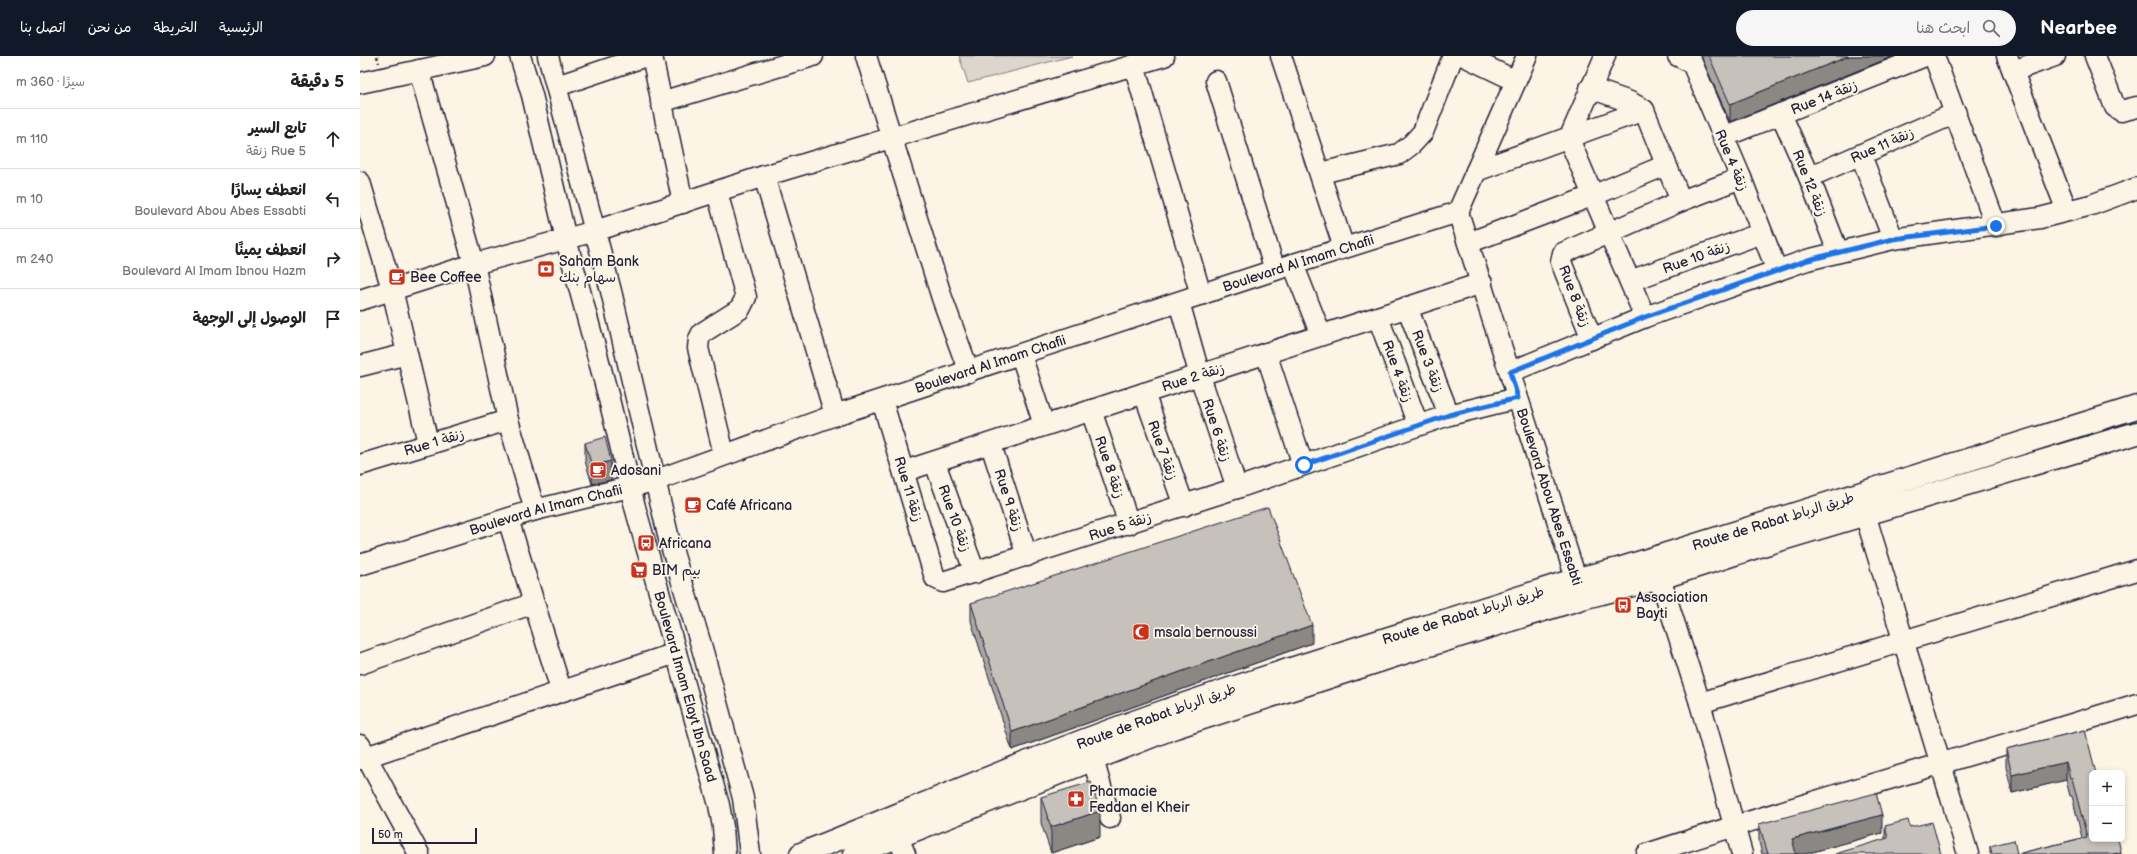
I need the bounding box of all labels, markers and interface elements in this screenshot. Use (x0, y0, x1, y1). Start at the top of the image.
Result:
search box (1736, 10, 2016, 46)
icon: search (1980, 17, 2002, 39)
text: Nearbee (2040, 17, 2117, 40)
text: اتصل بنا (20, 19, 66, 36)
text: من نحن (88, 19, 131, 36)
text: الخريطة (153, 19, 197, 36)
text: الرئيسية (219, 19, 263, 36)
text: ابحث هنا (1916, 19, 1970, 38)
text: 5 دقيقة (290, 72, 344, 92)
text: سيرًا · 360 m (16, 74, 85, 90)
street label: Rue 14 زنقة (1788, 76, 1860, 119)
text: تابع السير (248, 119, 306, 138)
street label: Rue 11 زنقة (1848, 124, 1916, 167)
street label: Rue 4 زنقة (1711, 127, 1752, 193)
icon: ahead (322, 128, 344, 150)
text: 110 m (16, 131, 48, 147)
text: Rue 5 زنقة (246, 143, 306, 159)
street label: Rue 12 زنقة (1788, 147, 1831, 219)
text: انعطف يسارًا (231, 181, 306, 200)
icon: left (322, 188, 344, 210)
text: 10 m (16, 191, 43, 207)
text: Boulevard Abou Abes Essabti (134, 203, 306, 219)
route end (1987, 217, 2005, 235)
street label: Boulevard Al Imam Chafii (1220, 231, 1376, 296)
street label: Rue 10 زنقة (1660, 237, 1732, 277)
text: انعطف يمينًا (235, 241, 306, 260)
icon: right (322, 248, 344, 270)
text: 240 m (16, 251, 53, 267)
place label: Saham Bank سهام بنك (559, 253, 639, 288)
bank icon: Saham Bank سهام بنك (536, 259, 556, 279)
text: Boulevard Al Imam Ibnou Hazm (122, 263, 306, 279)
street label: Rue 8 زنقة (1555, 263, 1594, 329)
cafe icon: Bee Coffee (387, 267, 407, 287)
place label: Bee Coffee (410, 269, 482, 286)
icon: arrive (322, 308, 344, 330)
text: الوصول إلى الوجهة (192, 309, 306, 328)
street label: Rue 3 زنقة (1408, 328, 1447, 395)
street label: Boulevard Al Imam Chafii (913, 332, 1068, 397)
street label: Rue 4 زنقة (1378, 338, 1417, 405)
street label: Rue 2 زنقة (1160, 359, 1227, 396)
street label: Rue 6 زنقة (1198, 397, 1235, 464)
street label: Boulevard Abou Abes Essabti (1513, 406, 1586, 588)
street label: Rue 7 زنقة (1144, 418, 1181, 482)
street label: Rue 1 زنقة (402, 425, 466, 460)
street label: Rue 8 زنقة (1091, 434, 1128, 501)
street label: Rue 11 زنقة (891, 454, 927, 524)
route start (1295, 456, 1313, 474)
cafe icon: Adosani (588, 460, 608, 480)
place label: Adosani (611, 462, 661, 479)
street label: Rue 9 زنقة (990, 467, 1027, 534)
street label: Boulevard Al Imam Chafii (467, 481, 624, 539)
street label: Rue 10 زنقة (935, 482, 975, 554)
street label: Route de Rabat طريق الرباط (1690, 489, 1856, 554)
cafe icon: Café Africana (683, 495, 703, 515)
place label: Café Africana (706, 497, 792, 514)
street label: Rue 5 زنقة (1087, 508, 1153, 545)
bus stop icon: Africana (636, 533, 656, 553)
place label: Africana (659, 535, 711, 552)
supermarket icon: BIM بيم (629, 560, 649, 580)
place label: BIM بيم (652, 562, 701, 581)
street label: Route de Rabat طريق الرباط (1380, 583, 1546, 648)
street label: Boulevard Imam Elayt Ibn Saad (650, 589, 720, 784)
place label: Association Bayti (1636, 589, 1708, 622)
bus stop icon: Association Bayti (1613, 595, 1633, 615)
mosque icon: msala bernoussi (1131, 622, 1151, 642)
place label: msala bernoussi (1154, 624, 1257, 641)
street label: Route de Rabat طريق الرباط (1074, 680, 1238, 753)
map controls (2089, 770, 2125, 842)
button: + (2089, 770, 2125, 806)
place label: Pharmacie Feddan el Kheir (1089, 783, 1190, 816)
pharmacy icon: Pharmacie Feddan el Kheir (1066, 789, 1086, 809)
button: − (2089, 806, 2125, 842)
scale bar (372, 826, 477, 845)
text: 50 m (378, 828, 403, 841)

